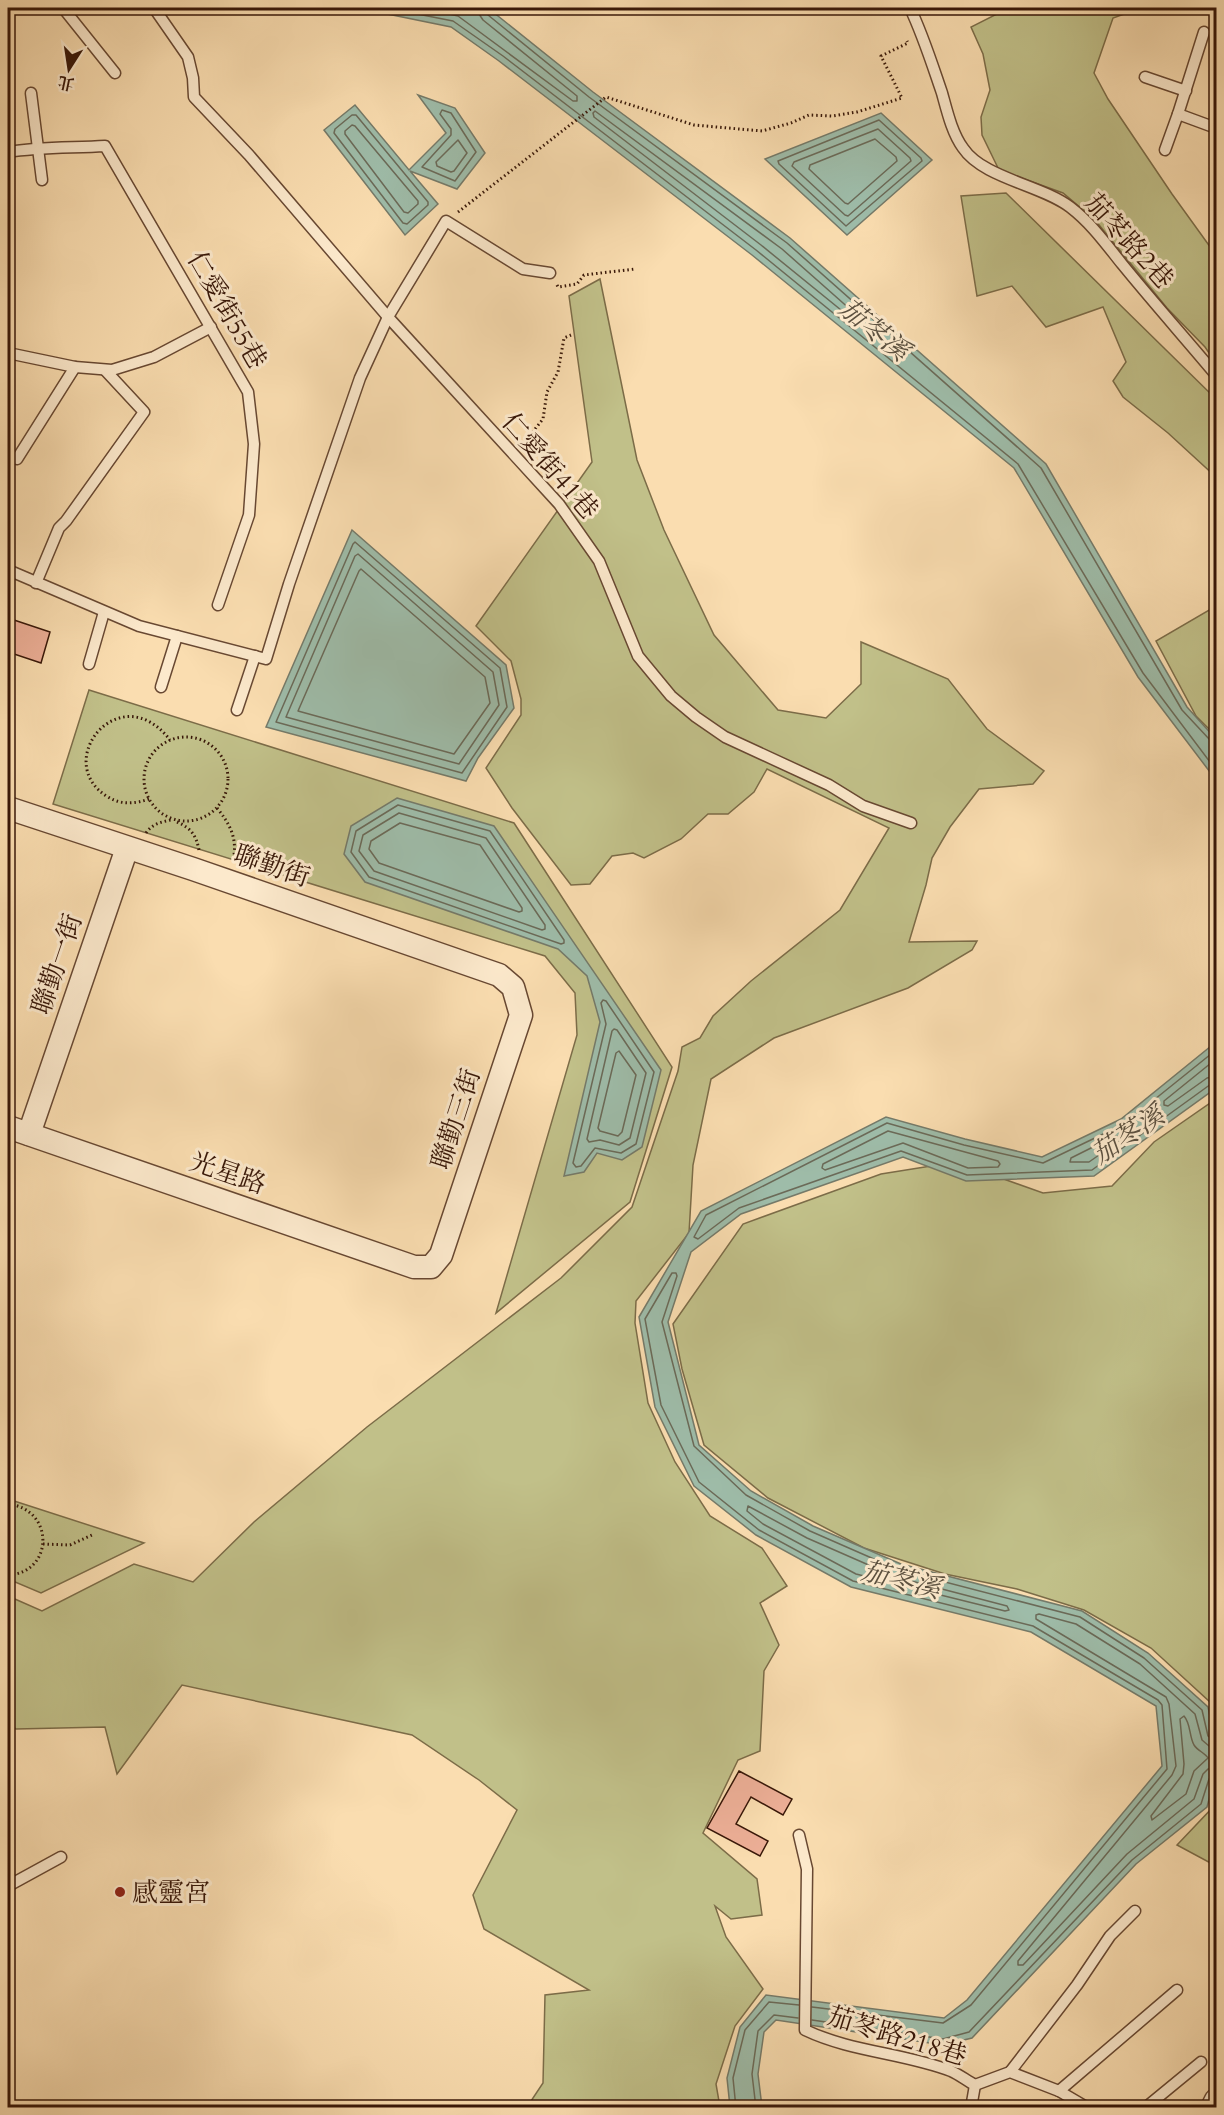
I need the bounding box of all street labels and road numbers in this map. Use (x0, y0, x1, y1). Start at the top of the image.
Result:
street label: 茄苳路2巷 (1077, 186, 1181, 296)
street label: 仁愛街55巷 (179, 245, 275, 375)
street label: 仁愛街41巷 (494, 405, 606, 527)
street label: 聯勤街 (229, 837, 315, 895)
street label: 聯勤一街 (24, 909, 90, 1019)
street label: 聯勤三街 (423, 1064, 489, 1174)
street label: 光星路 (185, 1144, 271, 1202)
street label: 茄苳路218巷 (823, 1998, 971, 2074)

